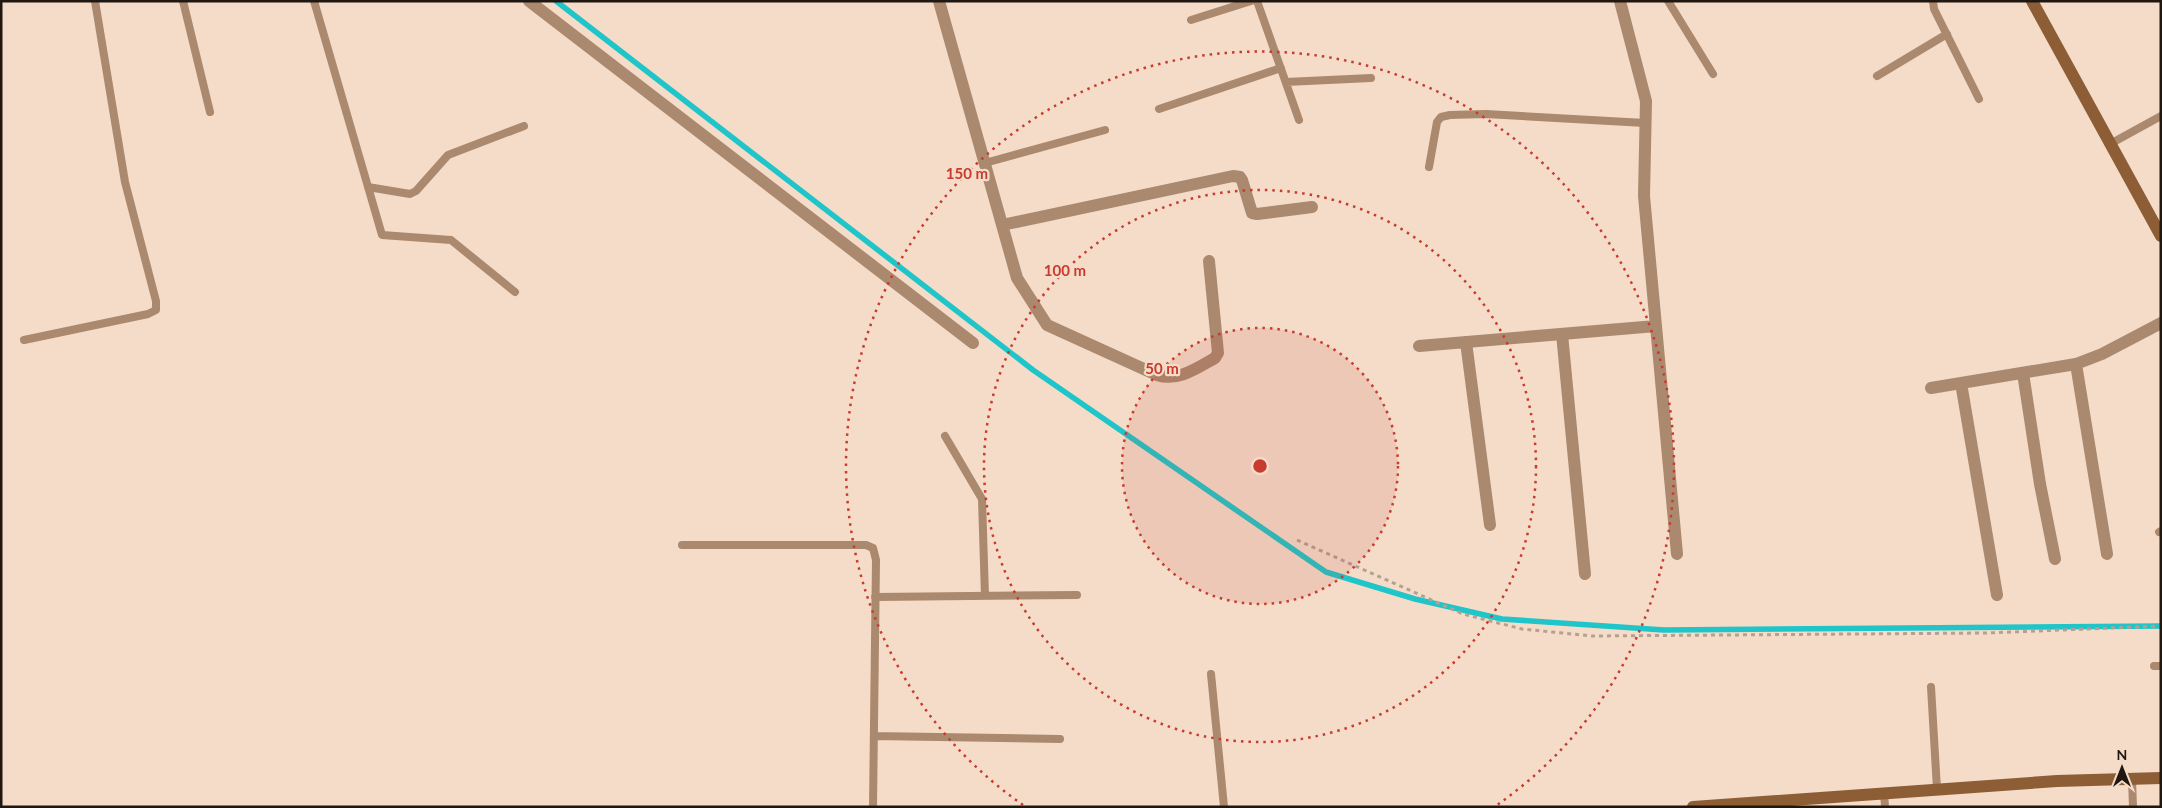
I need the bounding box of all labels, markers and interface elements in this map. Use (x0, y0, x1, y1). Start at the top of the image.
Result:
text: 150 m (946, 164, 988, 182)
text: 100 m (1044, 261, 1086, 279)
text: 50 m (1145, 359, 1179, 377)
centre of rings (1251, 457, 1269, 475)
north arrow (2097, 743, 2147, 793)
text: N (2117, 746, 2127, 763)

